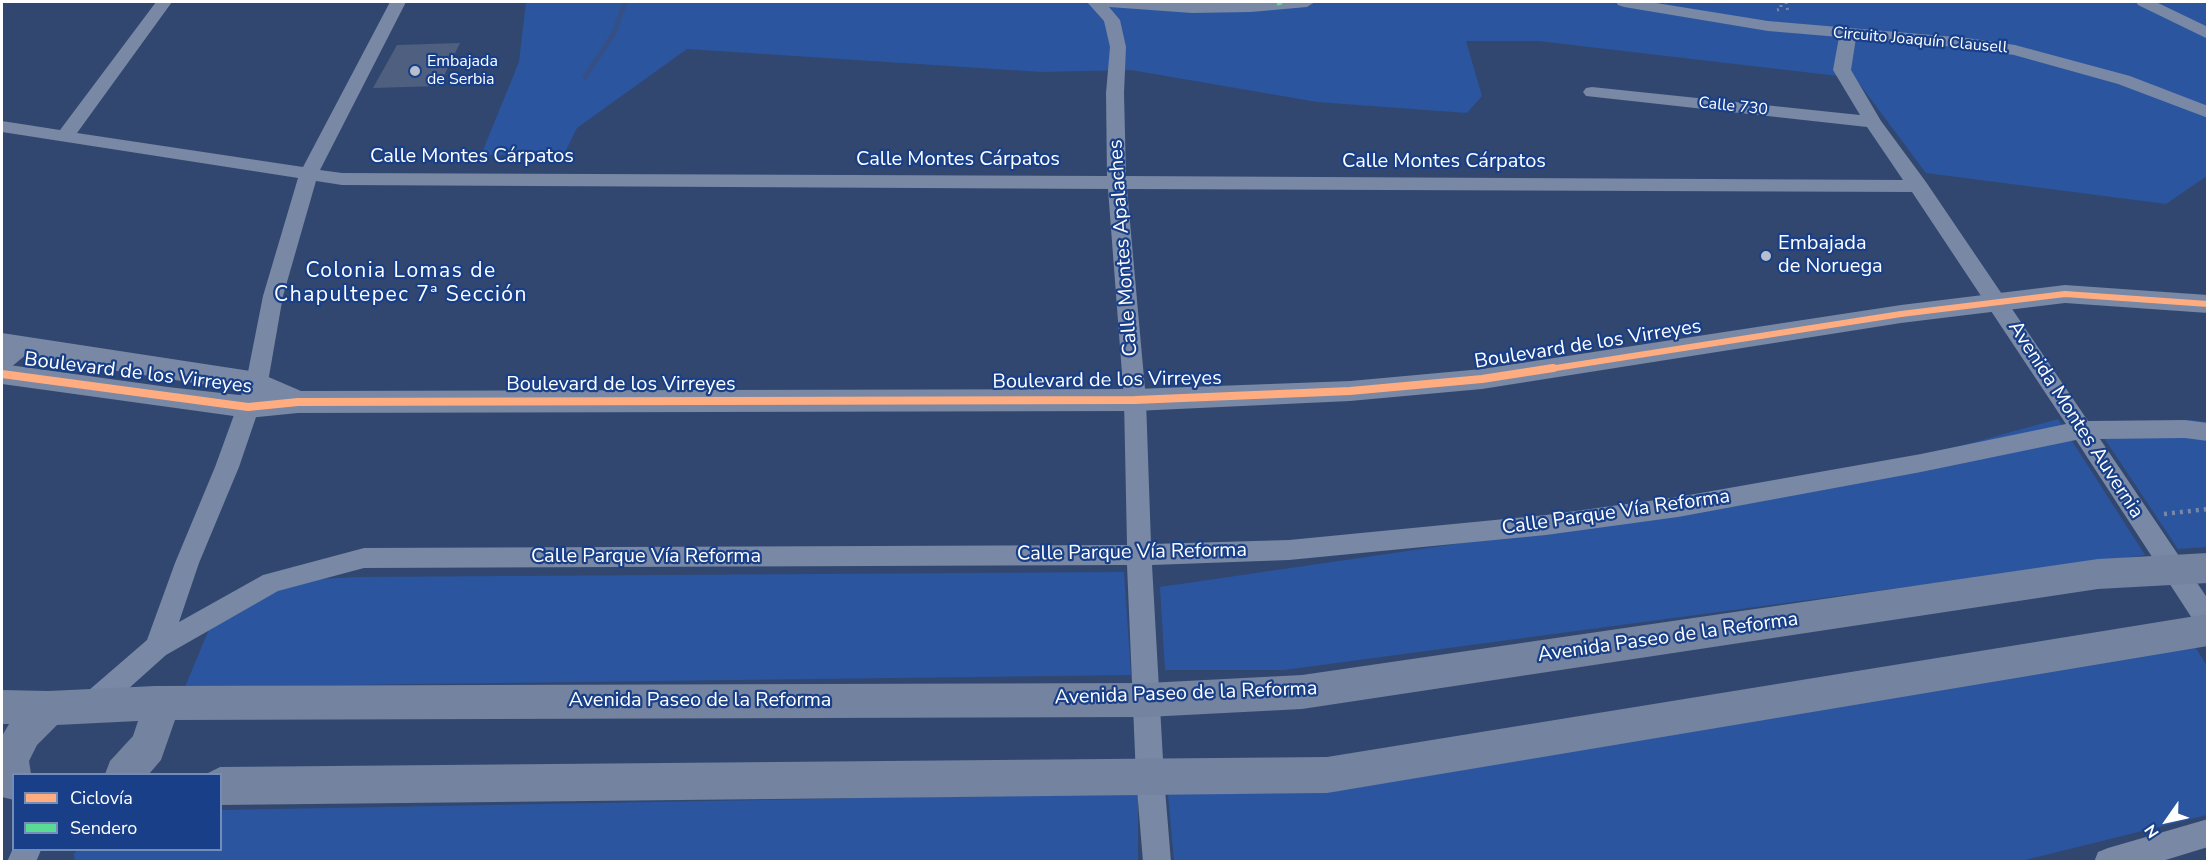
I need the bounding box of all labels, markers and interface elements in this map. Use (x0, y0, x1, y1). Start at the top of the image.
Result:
street label: Circuito Joaquín Clausell (1832, 24, 2008, 58)
place label: Embajada de Serbia (427, 52, 498, 90)
marker: Embajada de Serbia (408, 64, 422, 78)
street label: Calle 730 (1697, 94, 1769, 120)
street label: Calle Montes Apalaches (1104, 139, 1144, 357)
street label: Calle Montes Cárpatos (370, 145, 574, 169)
street label: Calle Montes Cárpatos (856, 148, 1060, 172)
street label: Calle Montes Cárpatos (1342, 150, 1546, 174)
place label: Embajada de Noruega (1778, 232, 1883, 279)
marker: Embajada de Noruega (1759, 249, 1773, 263)
district label: Colonia Lomas de Chapultepec 7ª Sección (291, 259, 511, 309)
street label: Boulevard de los Virreyes (1473, 315, 1703, 375)
street label: Avenida Montes Auvernia (2002, 317, 2148, 523)
street label: Boulevard de los Virreyes (23, 348, 253, 400)
street label: Boulevard de los Virreyes (992, 367, 1222, 395)
street label: Boulevard de los Virreyes (506, 373, 736, 397)
street label: Calle Parque Vía Reforma (1500, 485, 1732, 541)
street label: Calle Parque Vía Reforma (1017, 539, 1247, 567)
street label: Calle Parque Vía Reforma (531, 545, 761, 569)
street label: Avenida Paseo de la Reforma (1536, 608, 1800, 668)
street label: Avenida Paseo de la Reforma (1054, 677, 1318, 711)
street label: Avenida Paseo de la Reforma (569, 689, 831, 713)
legend (12, 773, 222, 851)
text: Ciclovía (70, 786, 133, 810)
north arrow (2137, 791, 2197, 851)
text: Sendero (70, 816, 137, 840)
text: N (2140, 820, 2165, 842)

